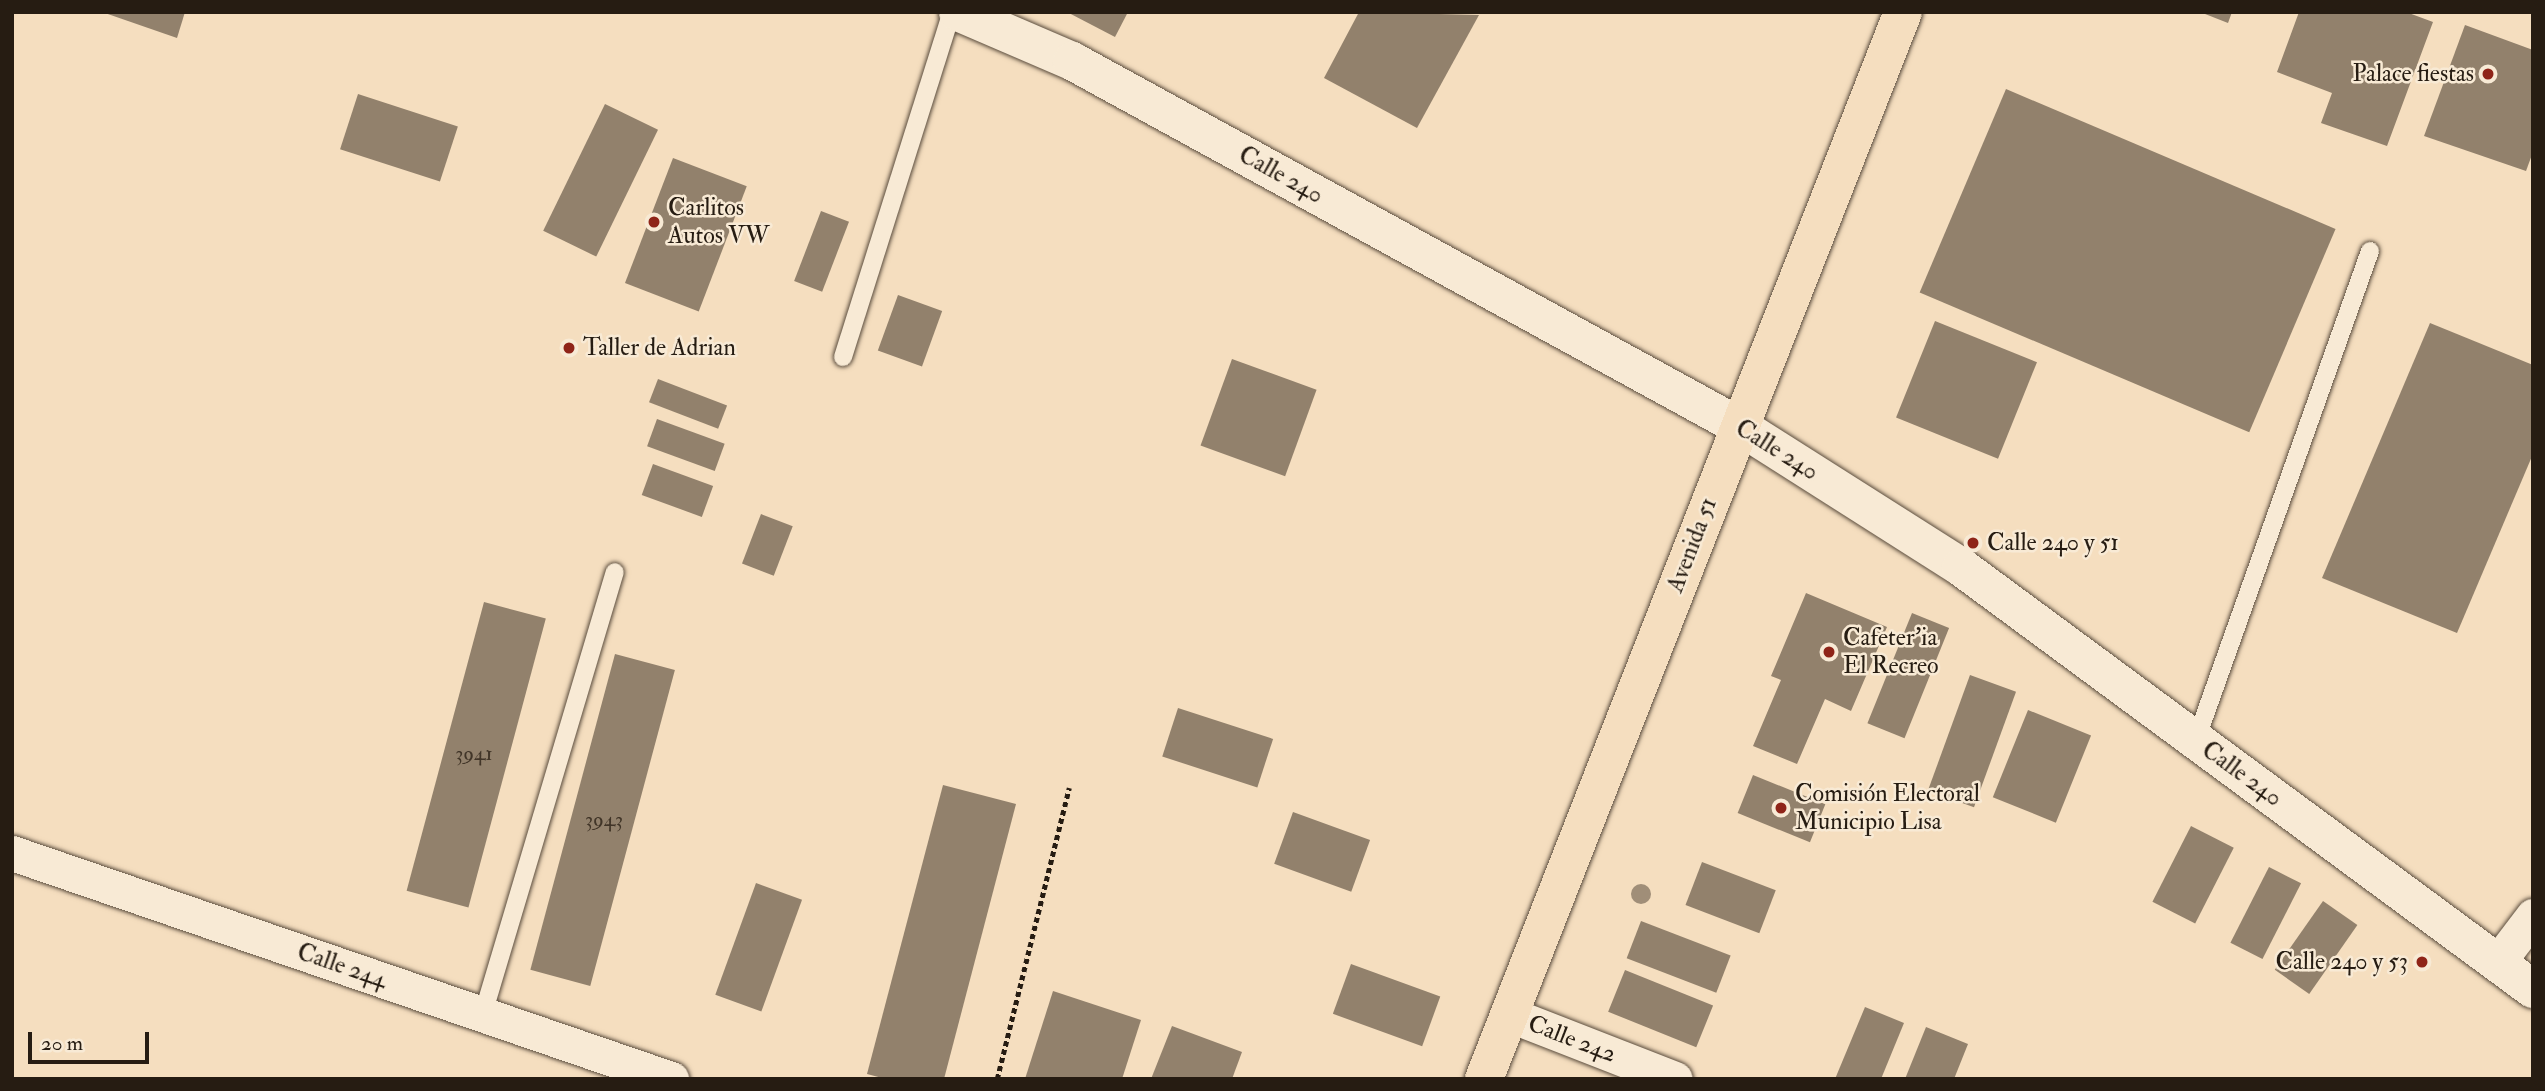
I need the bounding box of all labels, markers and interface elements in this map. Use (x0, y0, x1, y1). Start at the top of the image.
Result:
place label: Palace fiestas (2353, 60, 2474, 88)
marker: Palace fiestas (2480, 66, 2496, 82)
street label: Calle 240 (1234, 140, 1328, 210)
place label: Carlitos Autos VW (668, 194, 769, 250)
marker: Carlitos Autos VW (646, 214, 662, 230)
place label: Taller de Adrian (583, 334, 736, 362)
marker: Taller de Adrian (561, 340, 577, 356)
street label: Calle 240 (1730, 413, 1824, 487)
street label: Avenida 51 (1661, 493, 1723, 597)
place label: Calle 240 y 51 (1987, 529, 2119, 557)
marker: Calle 240 y 51 (1965, 535, 1981, 551)
place label: Cafeter'ia El Recreo (1843, 624, 1939, 680)
marker: Cafeter'ia El Recreo (1821, 644, 1837, 660)
street label: Calle 240 (2196, 735, 2288, 813)
house number: 3941 (455, 741, 493, 767)
place label: Comisión Electoral Municipio Lisa (1795, 780, 1980, 836)
marker: Comisión Electoral Municipio Lisa (1773, 800, 1789, 816)
house number: 3943 (585, 807, 623, 833)
street label: Calle 244 (294, 937, 390, 995)
place label: Calle 240 y 53 (2276, 948, 2408, 976)
marker: Calle 240 y 53 (2414, 954, 2430, 970)
street label: Calle 242 (1524, 1009, 1620, 1069)
scale bar (32, 1018, 152, 1062)
text: 20 m (41, 1030, 83, 1057)

